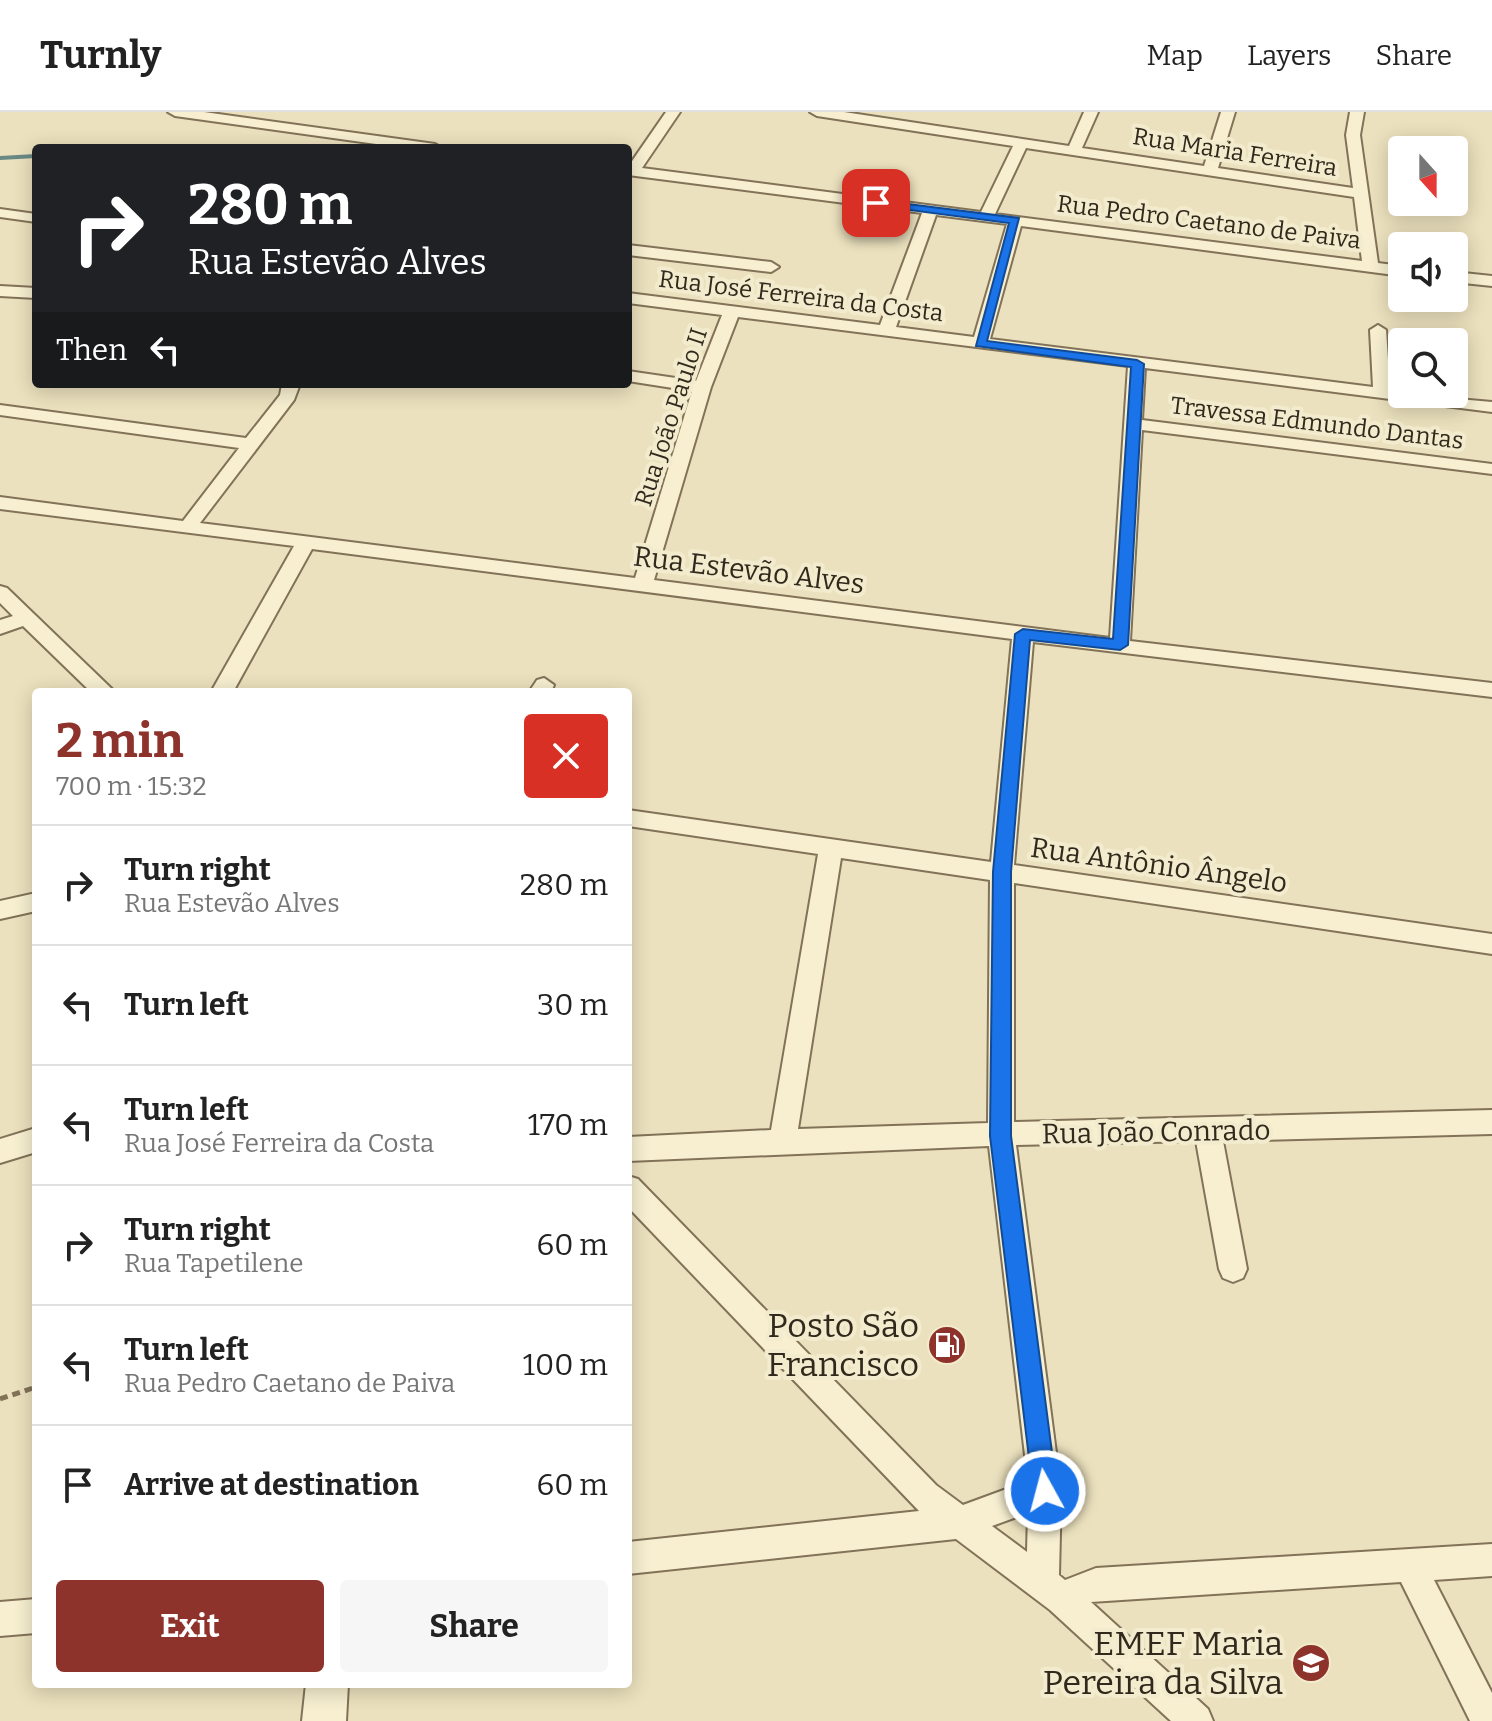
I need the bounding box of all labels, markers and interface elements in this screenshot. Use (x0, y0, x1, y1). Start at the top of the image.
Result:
text: Turnly (40, 32, 161, 78)
text: Map (1146, 39, 1203, 72)
text: Layers (1247, 39, 1331, 72)
text: Share (1375, 39, 1452, 72)
street label: Rua Maria Ferreira (1131, 122, 1339, 182)
north arrow (1388, 136, 1468, 216)
map controls (1388, 136, 1468, 408)
pin (842, 169, 910, 237)
text: 280 m (188, 172, 352, 239)
icon: right (56, 176, 160, 280)
icon: arrive (854, 181, 898, 225)
street label: Rua Pedro Caetano de Paiva (1056, 189, 1362, 255)
button: sound (1388, 232, 1468, 312)
text: Rua Estevão Alves (188, 240, 487, 284)
street label: Rua José Ferreira da Costa (657, 265, 945, 327)
street label: Rua João Paulo II (629, 324, 713, 510)
icon: left (143, 328, 187, 372)
button: search (1388, 328, 1468, 408)
text: Then (56, 332, 127, 368)
street label: Travessa Edmundo Dantas (1169, 391, 1465, 455)
street label: Rua Estevão Alves (632, 539, 866, 601)
text: 2 min (56, 712, 184, 770)
button: close (524, 714, 608, 798)
text: 700 m · 15:32 (56, 771, 207, 802)
street label: Rua Antônio Ângelo (1029, 831, 1289, 899)
text: Turn right (124, 852, 271, 888)
icon: right (56, 863, 100, 907)
text: 280 m (520, 867, 608, 903)
text: Rua Estevão Alves (124, 888, 340, 919)
icon: left (56, 983, 100, 1027)
text: Turn left (124, 987, 249, 1023)
text: 30 m (537, 987, 608, 1023)
text: Turn left (124, 1092, 249, 1128)
icon: left (56, 1103, 100, 1147)
text: 170 m (528, 1107, 608, 1143)
street label: Rua João Conrado (1041, 1114, 1271, 1150)
text: Rua José Ferreira da Costa (124, 1128, 434, 1159)
text: Turn right (124, 1212, 271, 1248)
icon: right (56, 1223, 100, 1267)
text: 60 m (537, 1227, 608, 1263)
text: Rua Tapetilene (124, 1248, 303, 1279)
place label: Posto São Francisco (767, 1305, 919, 1385)
fuel station icon: Posto São Francisco (926, 1324, 968, 1366)
text: Turn left (124, 1332, 249, 1368)
icon: left (56, 1343, 100, 1387)
text: 100 m (523, 1347, 608, 1383)
text: Rua Pedro Caetano de Paiva (124, 1368, 455, 1399)
position arrow (1003, 1449, 1087, 1533)
icon: arrive (56, 1463, 100, 1507)
text: Arrive at destination (124, 1467, 419, 1503)
text: 60 m (537, 1467, 608, 1503)
button: Exit (56, 1580, 324, 1672)
button: Share (340, 1580, 608, 1672)
place label: EMEF Maria Pereira da Silva (1043, 1623, 1283, 1703)
school or university icon: EMEF Maria Pereira da Silva (1290, 1642, 1332, 1684)

